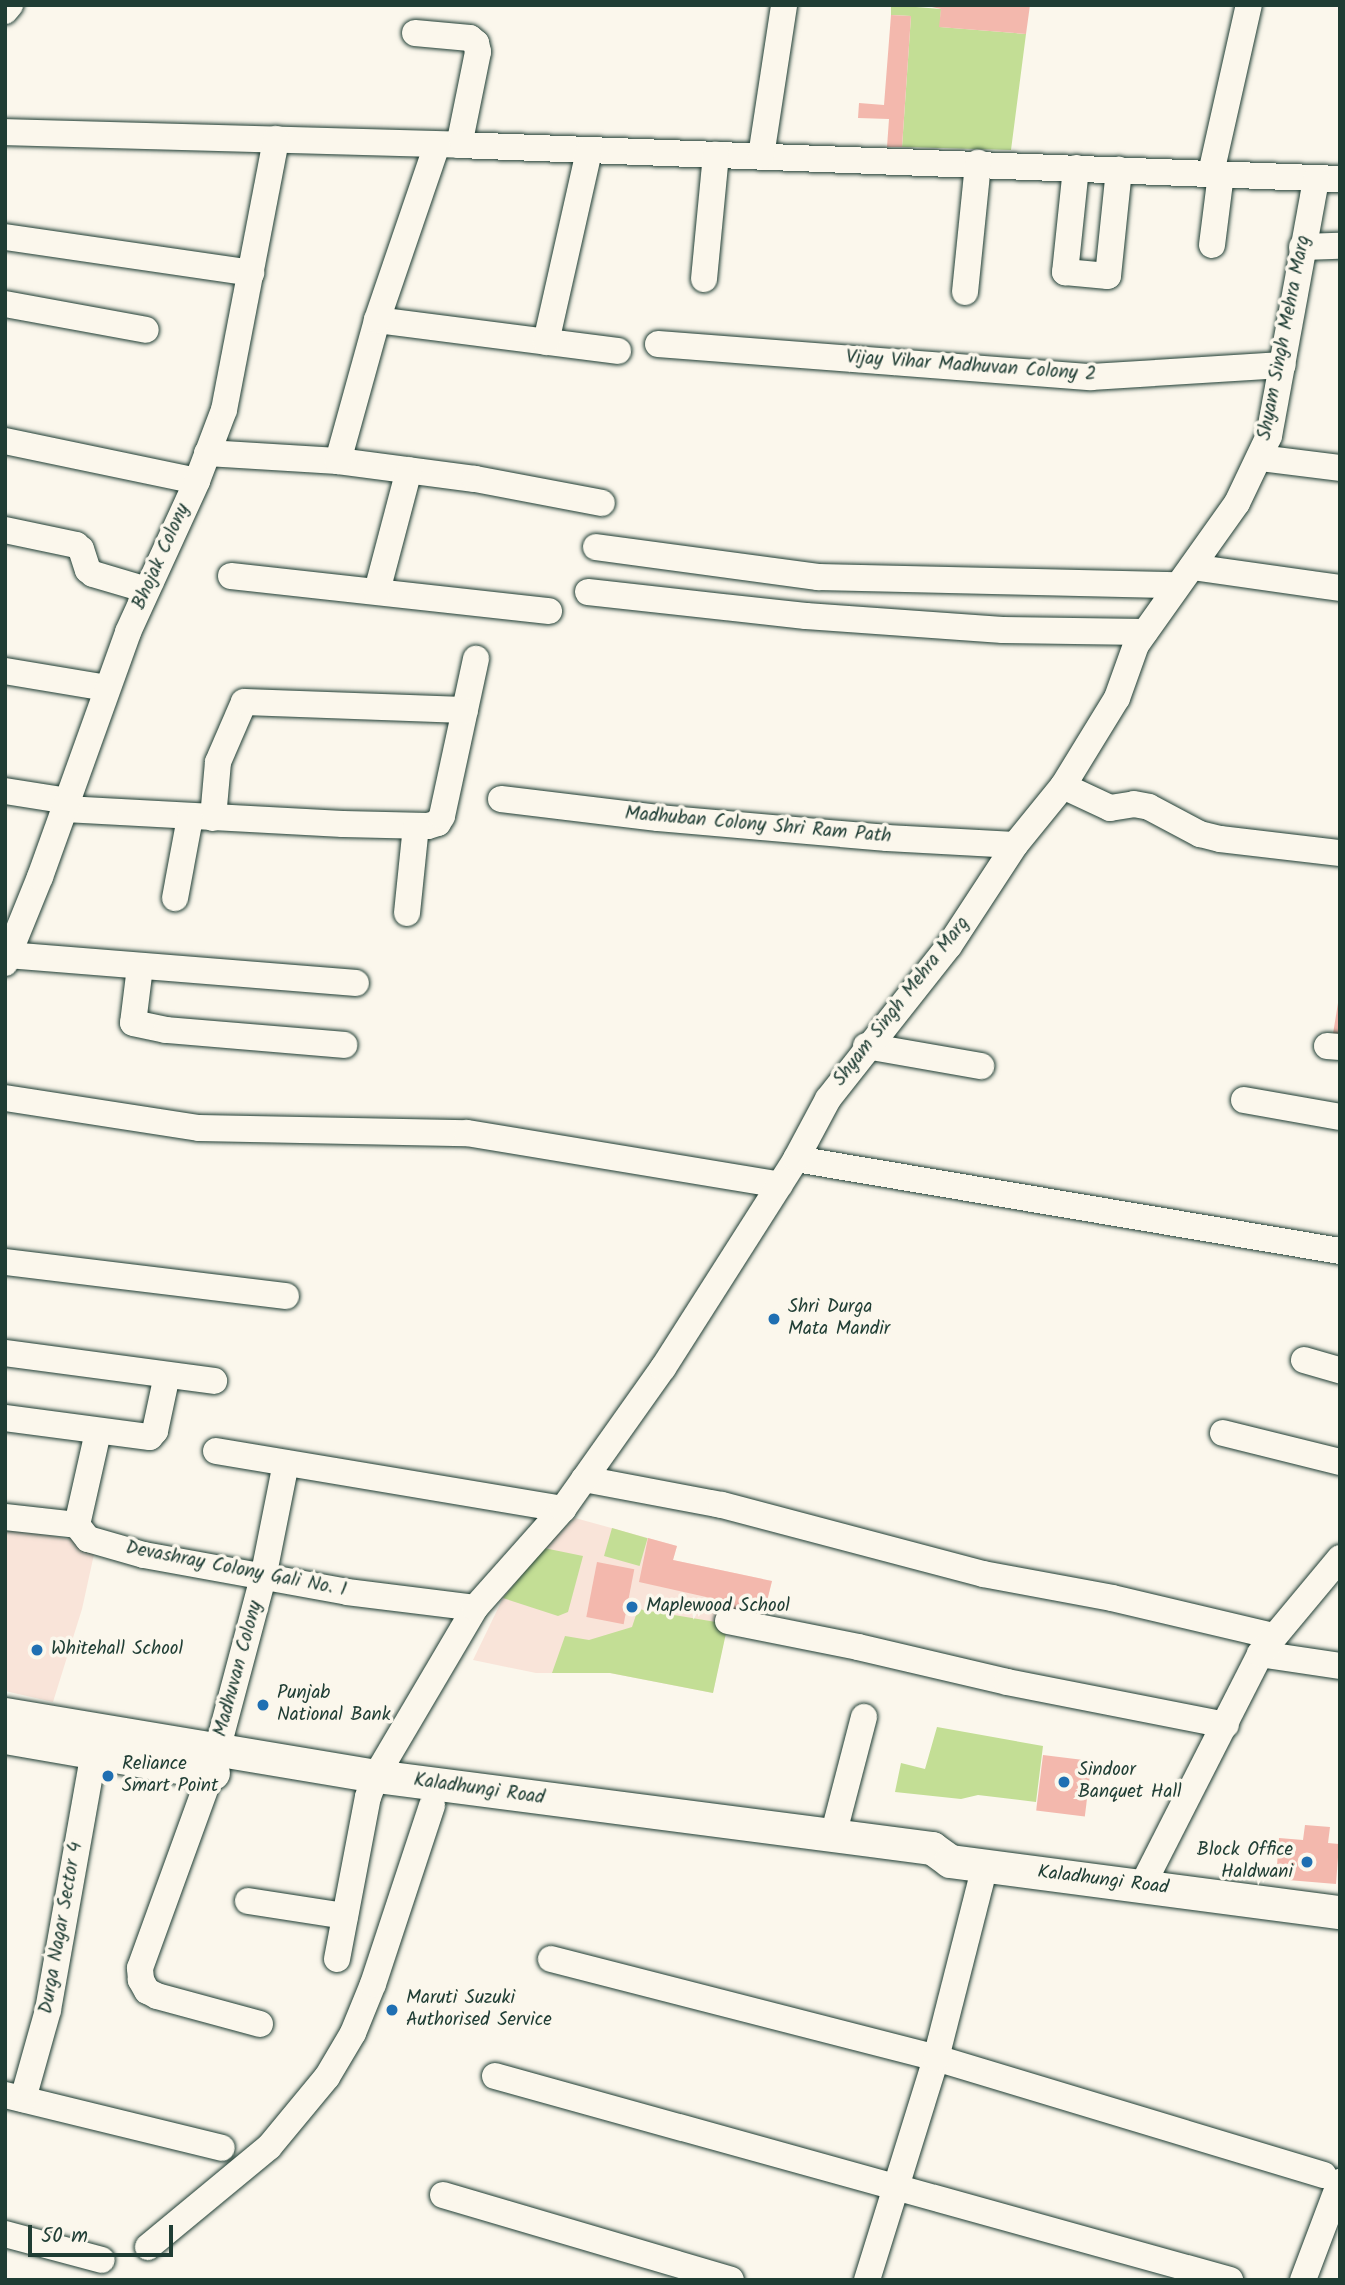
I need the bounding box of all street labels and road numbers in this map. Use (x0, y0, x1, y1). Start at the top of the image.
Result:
street label: Shyam Singh Mehra Marg (1254, 234, 1316, 442)
street label: Vijay Vihar Madhuvan Colony 2 (845, 347, 1097, 387)
street label: Bhojak Colony (129, 501, 195, 613)
street label: Madhuban Colony Shri Ram Path (624, 803, 892, 849)
street label: Shyam Singh Mehra Marg (829, 913, 975, 1091)
street label: Devashray Colony Gali No. 1 (124, 1537, 348, 1603)
street label: Madhuvan Colony (210, 1599, 268, 1739)
street label: Kaladhungi Road (412, 1770, 546, 1810)
street label: Durga Nagar Sector 4 (36, 1840, 88, 2016)
street label: Kaladhungi Road (1036, 1862, 1170, 1900)

